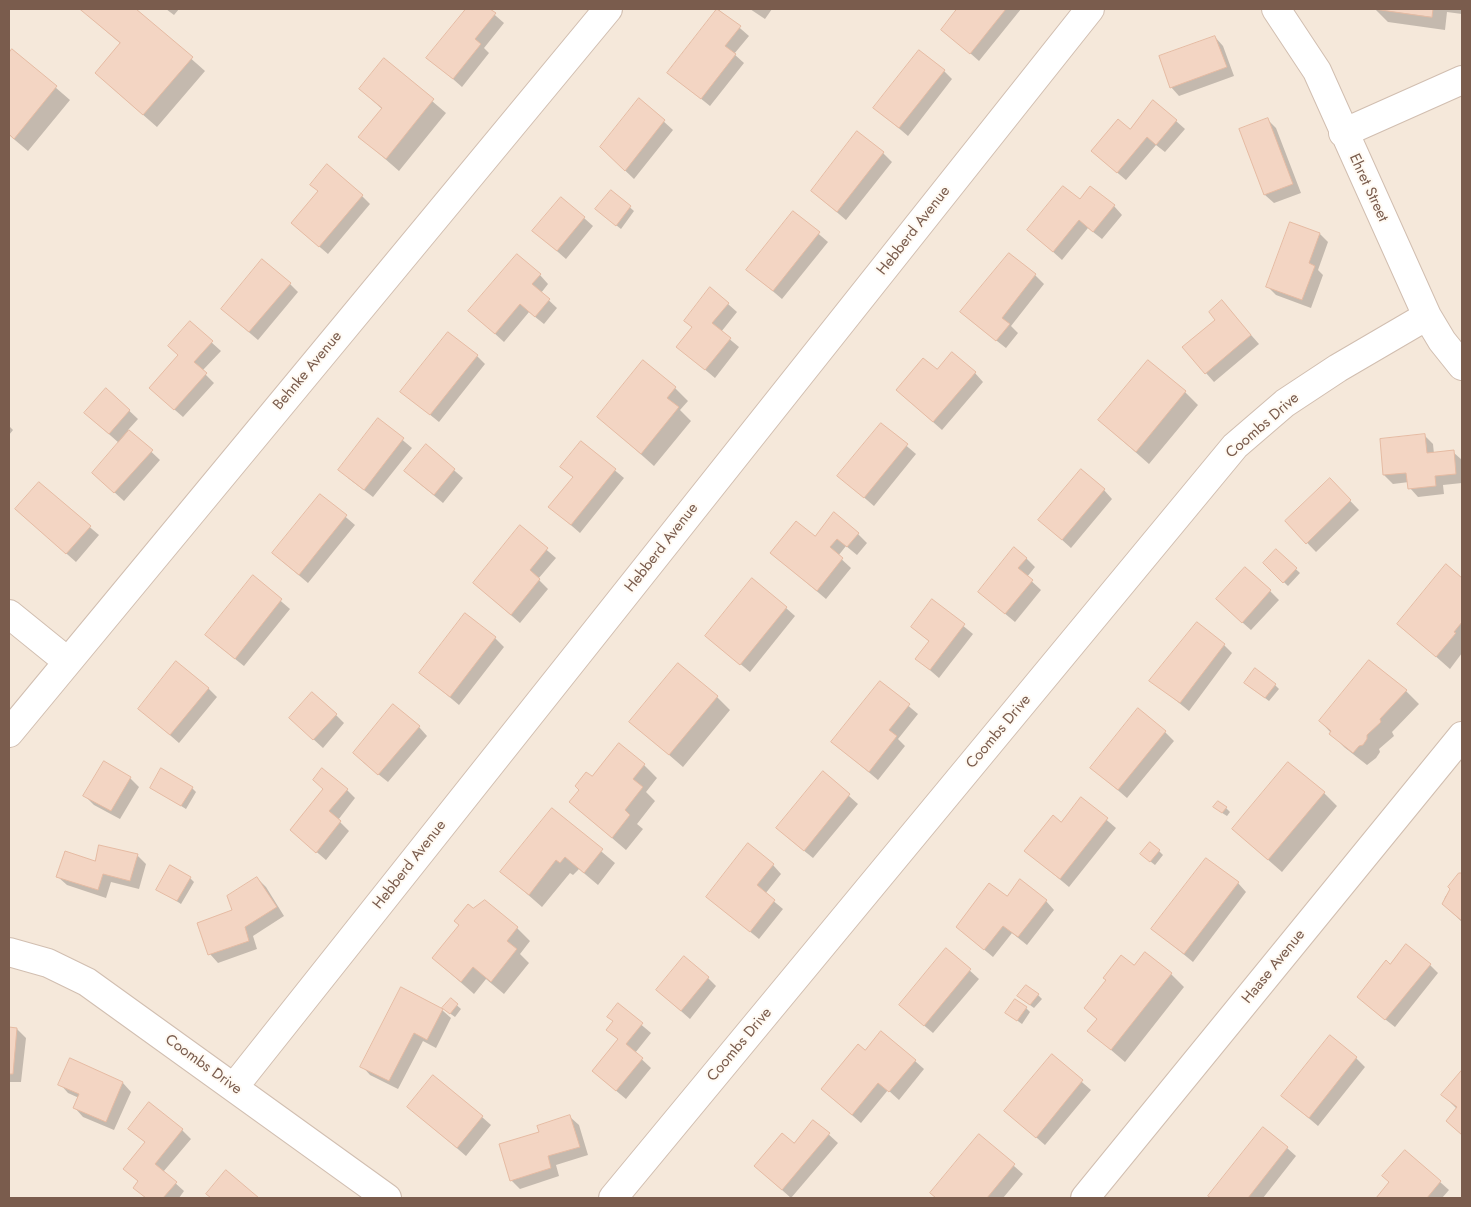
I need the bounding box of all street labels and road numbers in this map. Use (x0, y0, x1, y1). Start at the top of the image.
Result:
street label: Ehret Street (1344, 151, 1392, 225)
street label: Hebberd Avenue (874, 183, 954, 279)
street label: Behnke Avenue (270, 328, 346, 414)
street label: Coombs Drive (1223, 389, 1303, 463)
street label: Hebberd Avenue (622, 500, 702, 596)
street label: Coombs Drive (963, 691, 1035, 773)
street label: Hebberd Avenue (370, 817, 450, 913)
street label: Haase Avenue (1239, 926, 1309, 1008)
street label: Coombs Drive (704, 1004, 776, 1086)
street label: Coombs Drive (161, 1031, 245, 1099)

